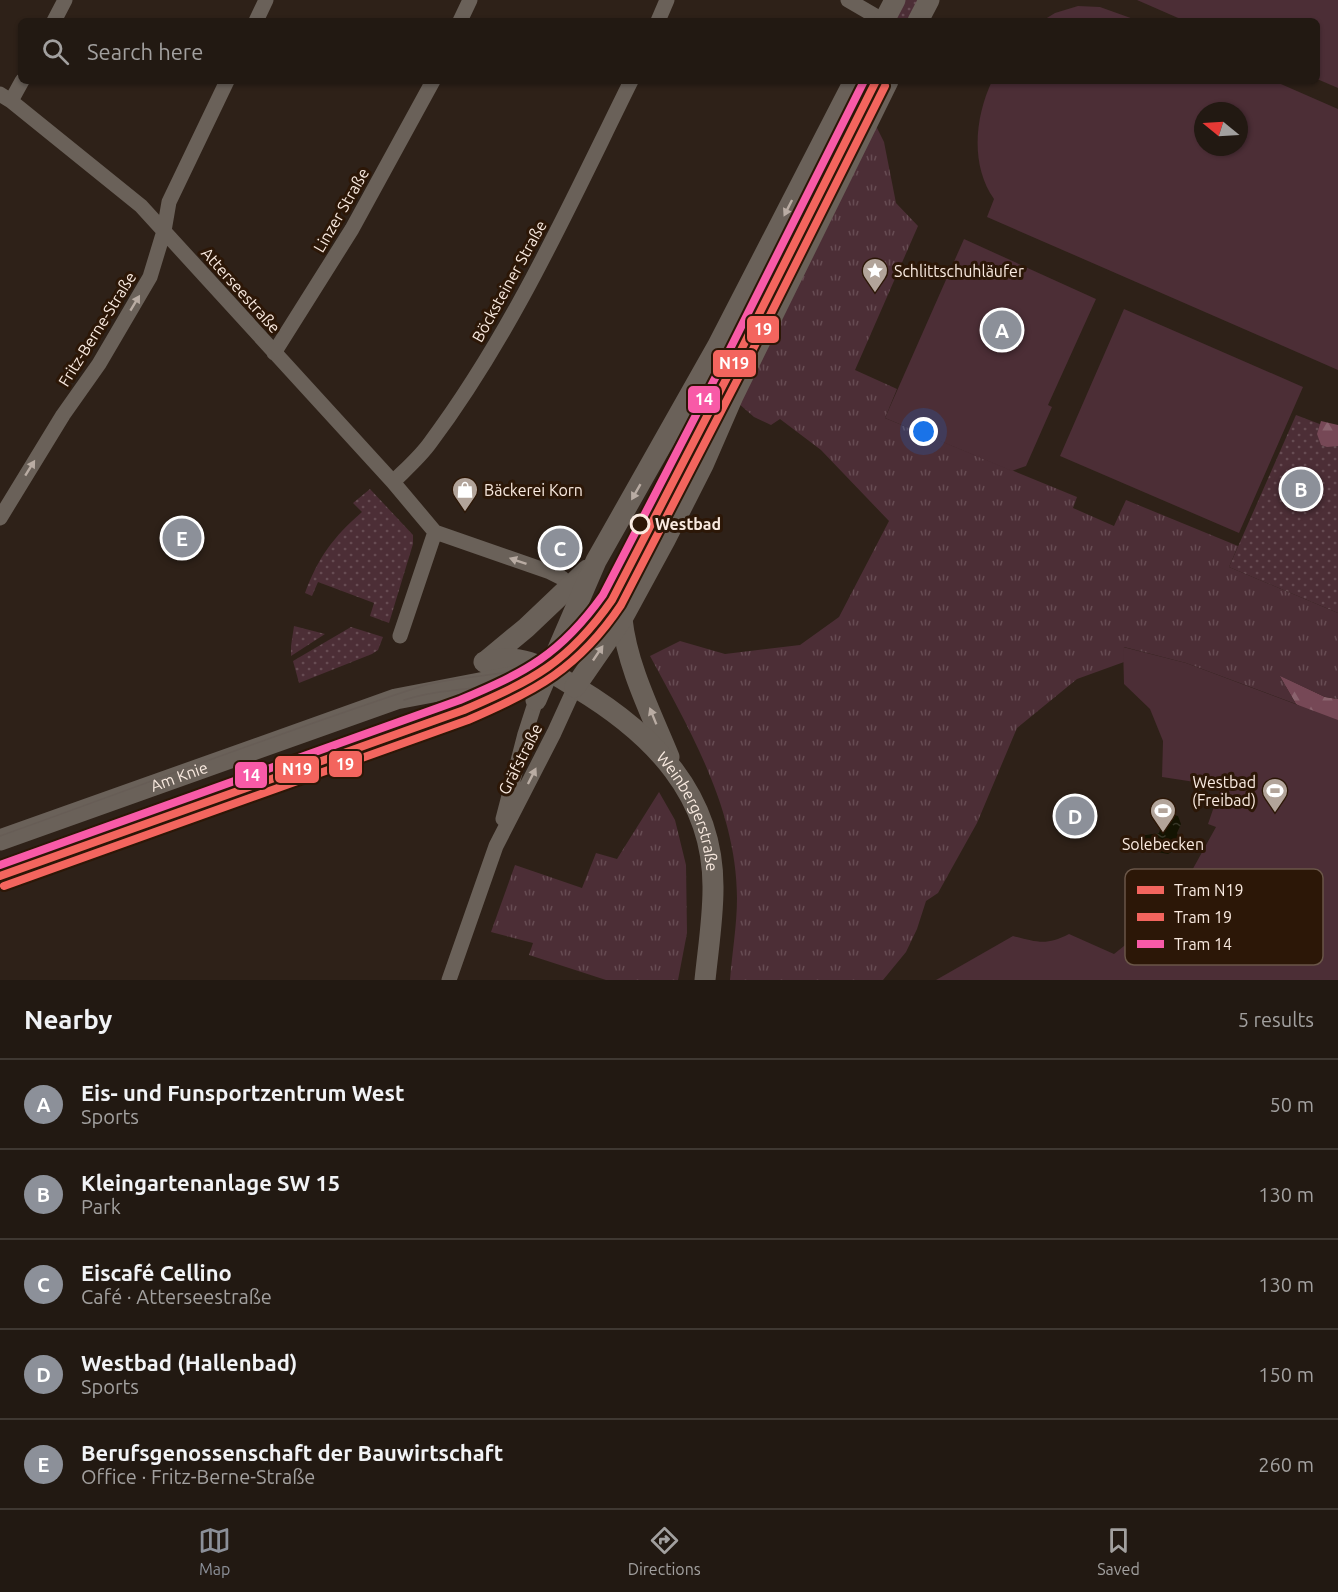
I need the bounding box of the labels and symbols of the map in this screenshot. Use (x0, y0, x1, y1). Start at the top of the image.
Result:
north arrow (1194, 102, 1248, 156)
street label: Linzer Straße (310, 165, 372, 255)
one-way arrow (784, 199, 793, 216)
street label: Böcksteiner Straße (468, 217, 550, 345)
street label: Atterseestraße (198, 244, 284, 336)
place icon: Schlittschuhläufer (860, 256, 890, 294)
place label: Schlittschuhläufer (894, 262, 1024, 280)
street label: Fritz-Berne-Straße (55, 268, 139, 390)
one-way arrow (129, 295, 140, 311)
pin: A (982, 308, 1022, 352)
line badge: 19 (746, 315, 780, 344)
text: 19 (754, 320, 772, 338)
line badge: N19 (712, 349, 757, 378)
text: N19 (719, 354, 749, 372)
line badge: 14 (687, 385, 721, 414)
text: 14 (695, 390, 713, 408)
your location (909, 417, 938, 446)
one-way arrow (25, 459, 36, 476)
pin: B (1282, 466, 1320, 512)
shop icon: Bäckerei Korn (450, 475, 480, 513)
place label: Bäckerei Korn (484, 481, 583, 499)
one-way arrow (631, 484, 641, 501)
marker: Westbad (630, 514, 650, 534)
place label: Westbad (655, 515, 721, 533)
pin: E (162, 516, 201, 560)
pin: C (540, 526, 580, 570)
one-way arrow (509, 556, 527, 565)
one-way arrow (593, 645, 604, 661)
one-way arrow (647, 707, 657, 725)
street label: Gräfstraße (495, 721, 545, 797)
street label: Weinbergerstraße (653, 748, 721, 872)
line badge: 19 (328, 750, 363, 778)
line badge: N19 (274, 755, 320, 784)
text: 19 (336, 755, 354, 773)
street label: Am Knie (148, 758, 210, 795)
text: N19 (282, 760, 312, 778)
line badge: 14 (234, 761, 268, 789)
text: 14 (242, 766, 260, 784)
one-way arrow (527, 767, 537, 784)
place label: Westbad (Freibad) (1192, 773, 1256, 810)
sports icon: Westbad (Freibad) (1260, 776, 1290, 814)
pin: D (1056, 794, 1094, 838)
sports icon: Solebecken (1148, 796, 1178, 834)
place label: Solebecken (1122, 835, 1204, 853)
legend (1125, 869, 1323, 965)
text: Tram N19 (1174, 881, 1244, 899)
text: Tram 19 (1174, 908, 1232, 926)
text: Tram 14 (1174, 935, 1232, 953)

